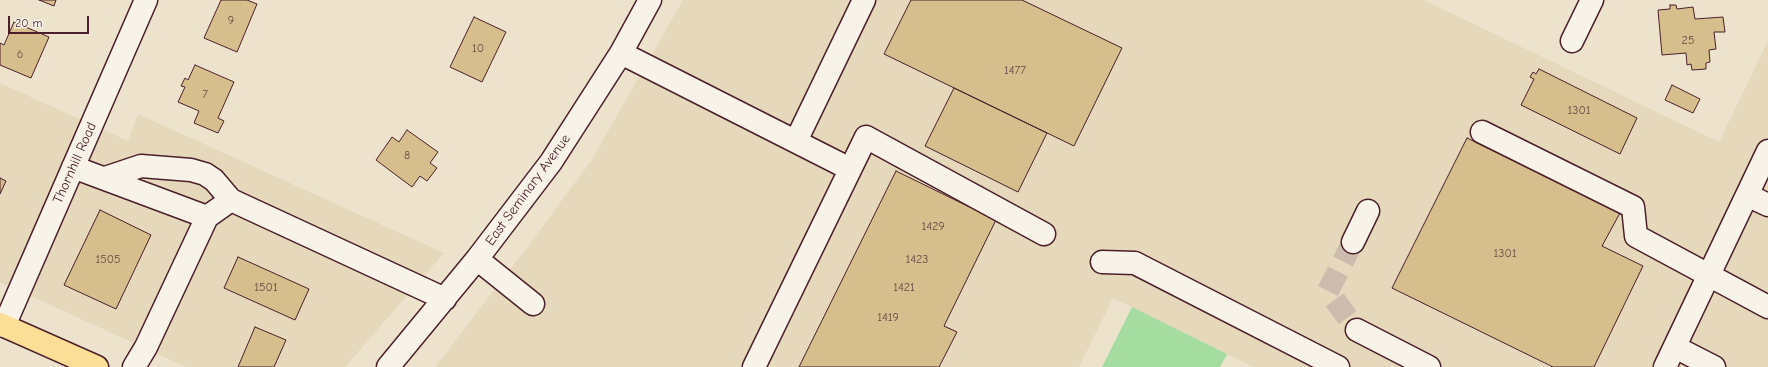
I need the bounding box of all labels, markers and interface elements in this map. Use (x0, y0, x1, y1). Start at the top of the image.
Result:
scale bar (10, 8, 91, 34)
house number: 9 (228, 14, 234, 28)
text: 20 m (15, 16, 43, 30)
house number: 25 (1682, 34, 1694, 48)
house number: 10 (472, 42, 484, 56)
house number: 6 (17, 48, 23, 62)
house number: 1477 (1004, 64, 1026, 78)
house number: 7 (202, 88, 208, 102)
house number: 1301 (1568, 104, 1590, 118)
street label: Thornhill Road (50, 120, 100, 206)
street label: East Seminary Avenue (482, 131, 574, 249)
house number: 8 (404, 149, 410, 163)
house number: 1429 (921, 220, 945, 234)
house number: 1301 (1494, 247, 1516, 261)
house number: 1505 (95, 253, 121, 267)
house number: 1423 (906, 253, 928, 267)
house number: 1501 (254, 281, 278, 295)
house number: 1421 (893, 281, 915, 295)
house number: 1419 (877, 311, 899, 325)

